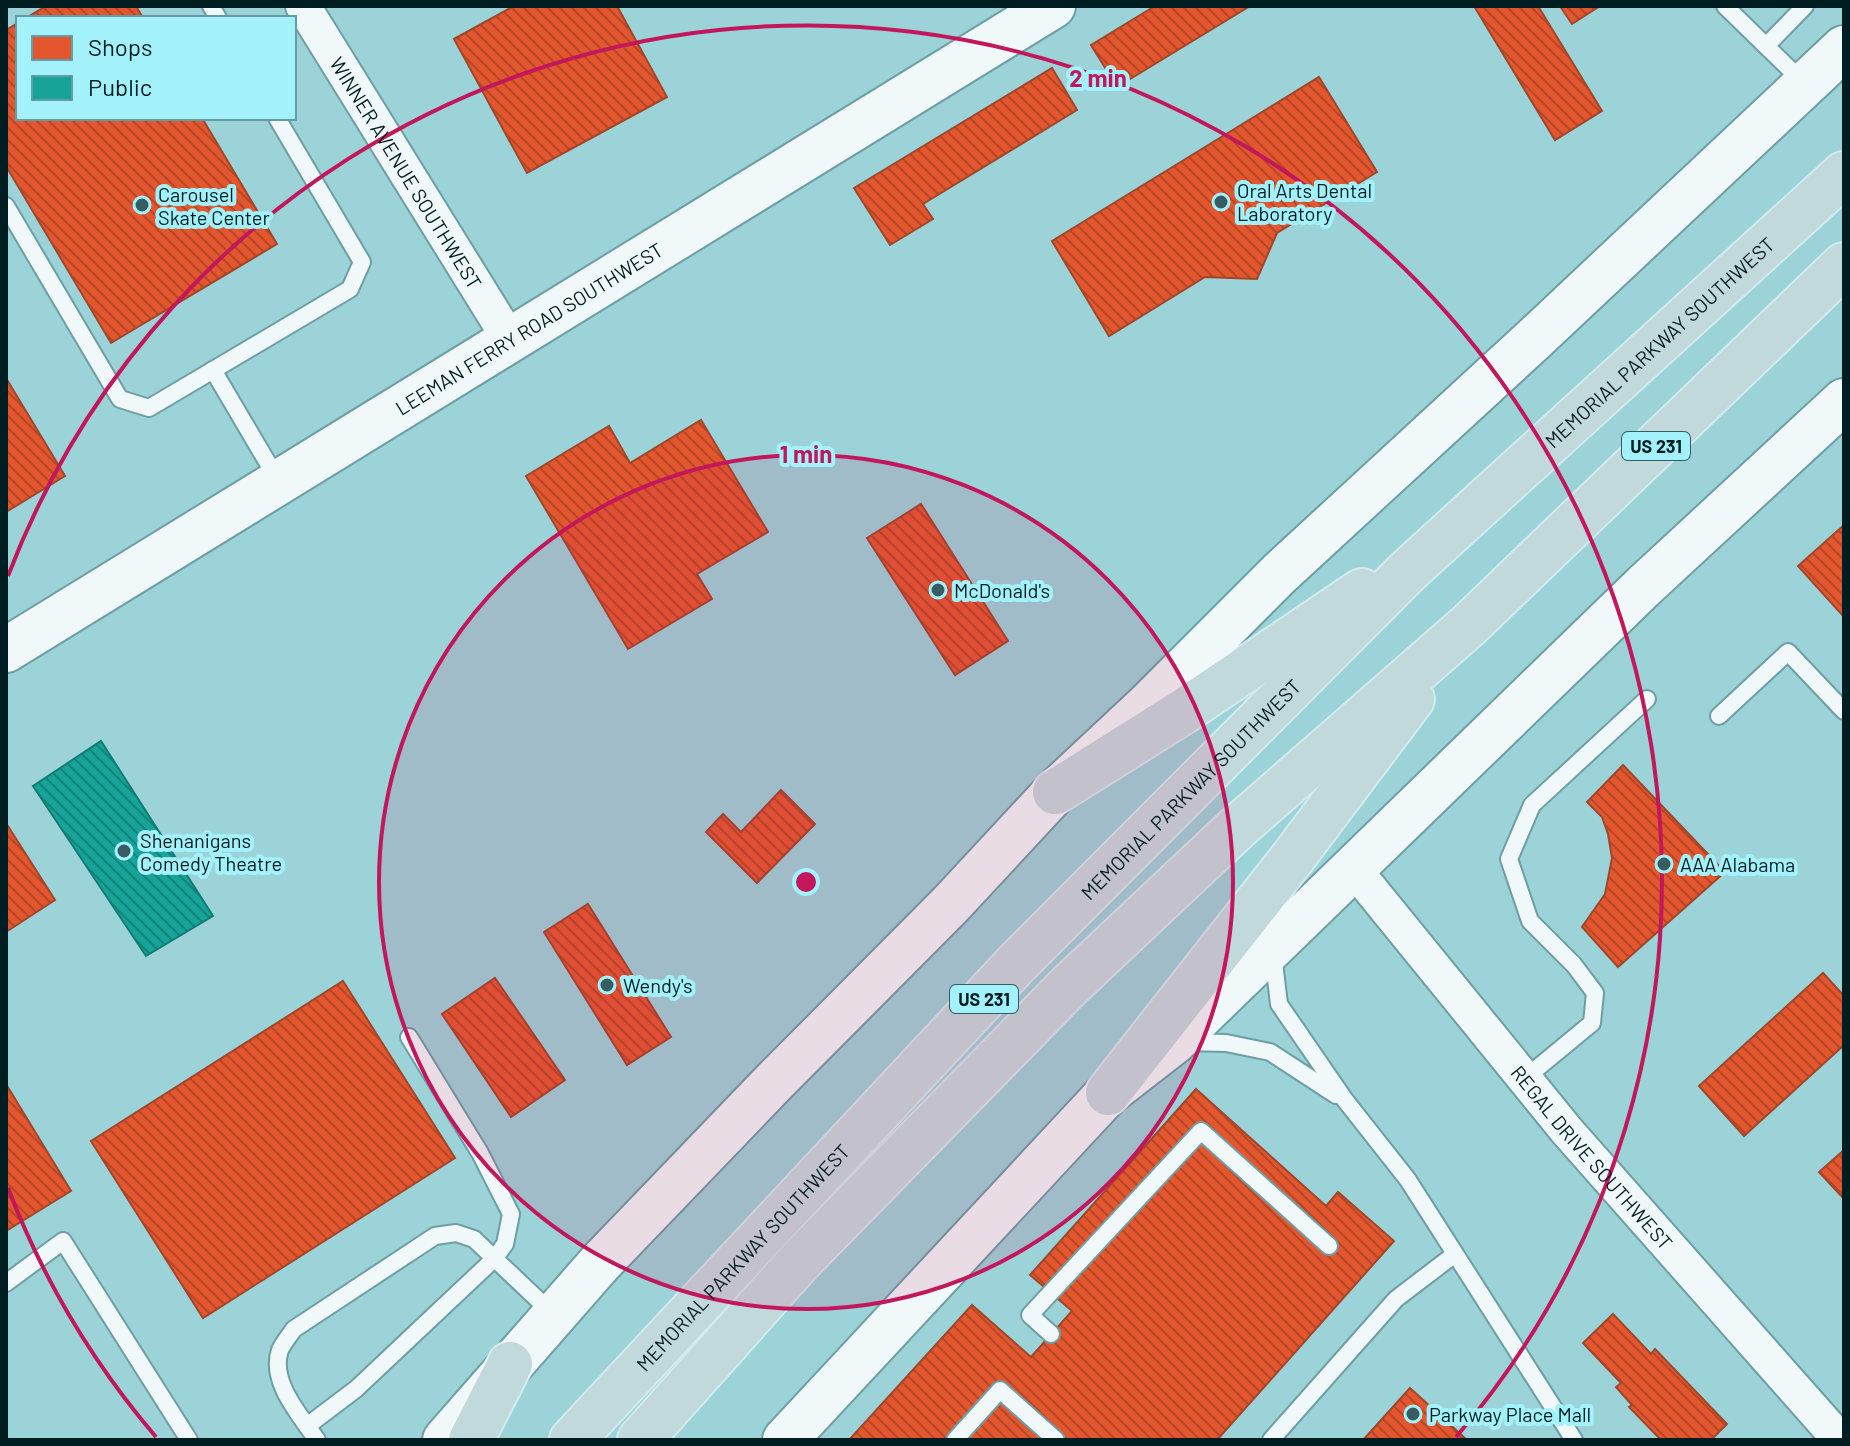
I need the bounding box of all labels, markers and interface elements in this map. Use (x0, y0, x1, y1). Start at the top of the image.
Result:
legend (16, 16, 296, 120)
text: Shops (88, 32, 153, 61)
street label: WINNER AVENUE SOUTHWEST (325, 52, 487, 293)
text: 2 min (1069, 63, 1127, 92)
text: Public (88, 72, 152, 101)
place label: Oral Arts Dental Laboratory (1237, 178, 1372, 225)
place label: Carousel Skate Center (158, 182, 270, 229)
marker: Oral Arts Dental Laboratory (1212, 193, 1230, 211)
marker: Carousel Skate Center (133, 196, 151, 214)
street label: MEMORIAL PARKWAY SOUTHWEST (1540, 232, 1779, 452)
street label: LEEMAN FERRY ROAD SOUTHWEST (391, 237, 667, 420)
road number: US 231 (1622, 432, 1690, 460)
text: 1 min (780, 439, 832, 468)
place label: McDonald's (954, 578, 1050, 602)
marker: McDonald's (929, 581, 947, 599)
street label: MEMORIAL PARKWAY SOUTHWEST (1076, 674, 1305, 904)
place label: Shenanigans Comedy Theatre (140, 828, 282, 875)
marker: Shenanigans Comedy Theatre (115, 842, 133, 860)
place label: AAA Alabama (1680, 852, 1795, 876)
marker: AAA Alabama (1655, 855, 1673, 873)
centre of rings (792, 868, 820, 896)
place label: Wendy's (623, 973, 693, 997)
marker: Wendy's (598, 976, 616, 994)
road number: US 231 (950, 985, 1018, 1013)
street label: REGAL DRIVE SOUTHWEST (1506, 1060, 1678, 1254)
street label: MEMORIAL PARKWAY SOUTHWEST (631, 1139, 854, 1376)
place label: Parkway Place Mall (1429, 1402, 1591, 1426)
marker: Parkway Place Mall (1404, 1405, 1422, 1423)

